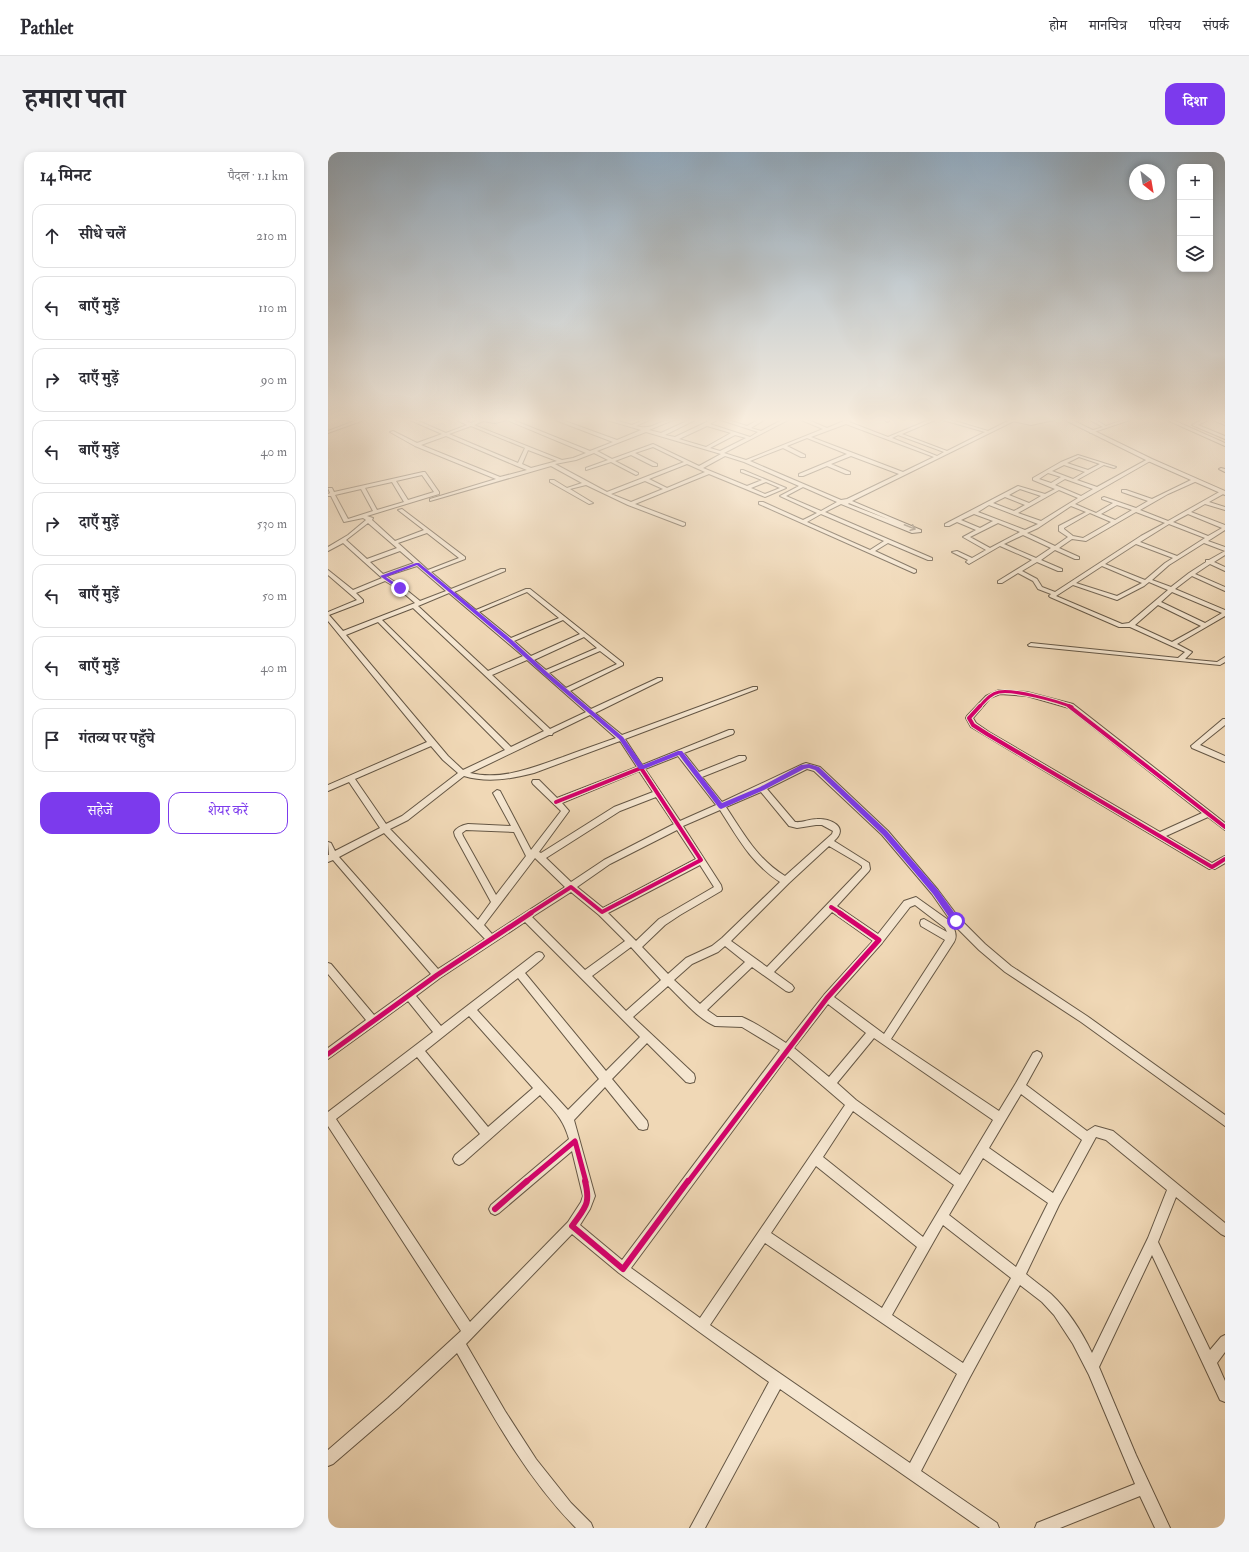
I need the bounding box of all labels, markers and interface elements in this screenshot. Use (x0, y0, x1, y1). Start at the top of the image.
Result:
text: Pathlet (20, 16, 74, 40)
text: होम (1049, 17, 1067, 34)
text: मानचित्र (1089, 17, 1127, 34)
text: परिचय (1149, 17, 1181, 34)
text: संपर्क (1203, 17, 1229, 34)
text: हमारा पता (24, 82, 125, 117)
button: दिशा (1165, 83, 1225, 125)
north arrow (1129, 164, 1165, 200)
map controls (1177, 164, 1213, 272)
button: + (1177, 164, 1213, 200)
text: 14 मिनट (40, 165, 91, 186)
text: पैदल · 1.1 km (228, 168, 288, 184)
button: − (1177, 200, 1213, 236)
icon: ahead (41, 225, 63, 247)
text: सीधे चलें (79, 225, 126, 244)
text: 210 m (256, 228, 287, 244)
button: layers (1177, 236, 1213, 272)
icon: left (41, 297, 63, 319)
text: बाएँ मुड़ें (79, 297, 119, 316)
text: 110 m (258, 300, 287, 316)
icon: right (41, 369, 63, 391)
text: दाएँ मुड़ें (79, 369, 119, 388)
text: 90 m (261, 372, 287, 388)
icon: left (41, 441, 63, 463)
text: बाएँ मुड़ें (79, 441, 119, 460)
text: 40 m (261, 444, 287, 460)
icon: right (41, 513, 63, 535)
text: दाएँ मुड़ें (79, 513, 119, 532)
text: 530 m (257, 516, 287, 532)
one-way arrow (904, 524, 916, 531)
route end (391, 579, 409, 597)
icon: left (41, 585, 63, 607)
text: बाएँ मुड़ें (79, 585, 119, 604)
text: 50 m (262, 588, 287, 604)
icon: left (41, 657, 63, 679)
text: बाएँ मुड़ें (79, 657, 119, 676)
text: 40 m (261, 660, 287, 676)
icon: arrive (41, 729, 63, 751)
text: गंतव्य पर पहुँचे (79, 729, 155, 748)
button: सहेजें (40, 792, 160, 834)
button: शेयर करें (168, 792, 288, 834)
route start (947, 912, 965, 930)

